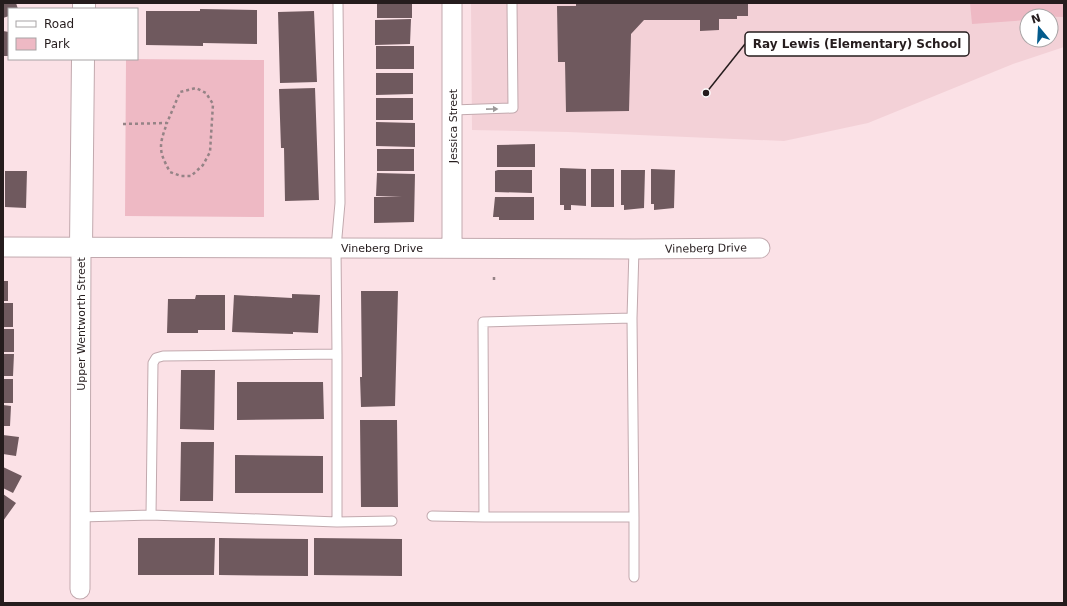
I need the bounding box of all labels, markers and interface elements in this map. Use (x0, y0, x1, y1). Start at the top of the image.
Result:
legend (8, 8, 138, 60)
north arrow (1019, 8, 1059, 48)
text: N (1030, 11, 1042, 27)
text: Road (44, 17, 74, 31)
callout: Ray Lewis (Elementary) School (745, 32, 969, 56)
text: Park (44, 37, 70, 51)
text: Ray Lewis (Elementary) School (753, 37, 961, 51)
street label: Jessica Street (447, 88, 460, 164)
one-way arrow (486, 106, 499, 112)
street label: Vineberg Drive (665, 241, 747, 256)
street label: Vineberg Drive (341, 242, 423, 255)
street label: Upper Wentworth Street (75, 257, 88, 391)

